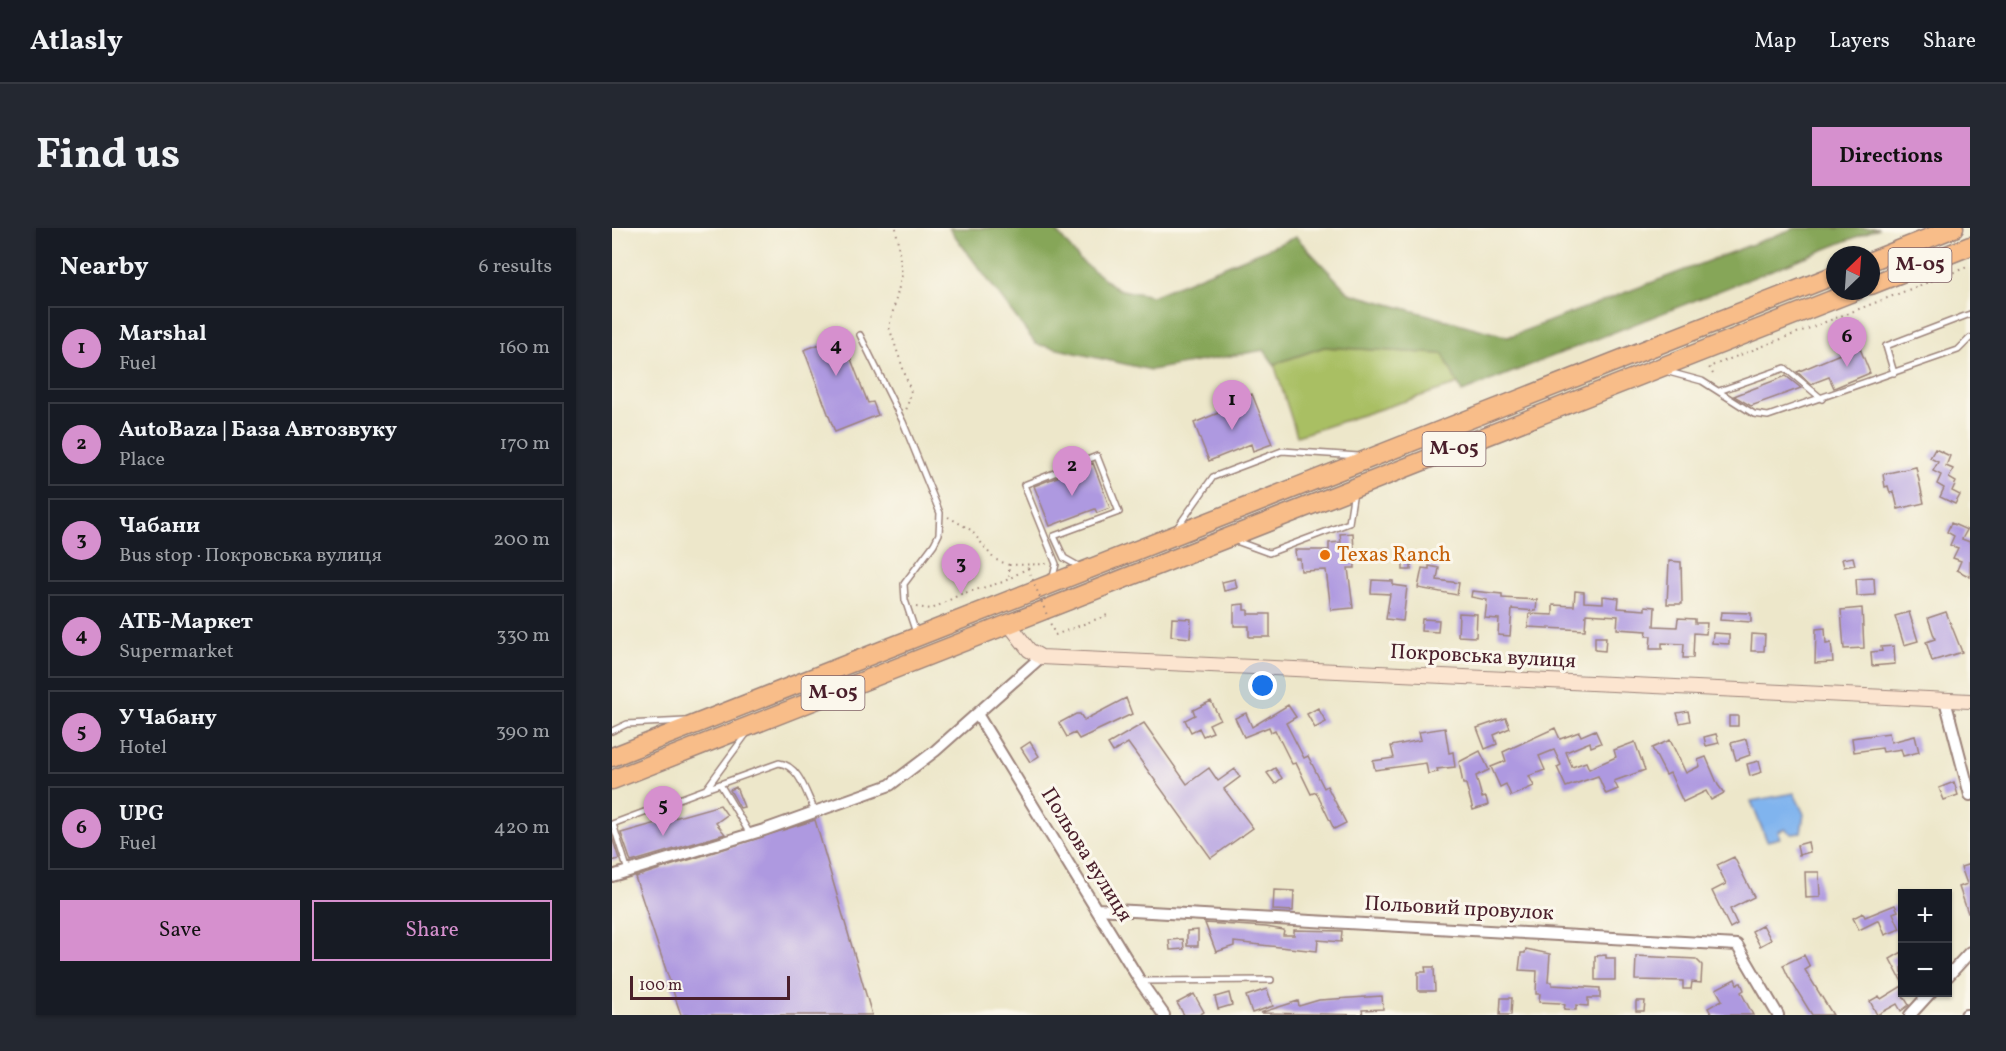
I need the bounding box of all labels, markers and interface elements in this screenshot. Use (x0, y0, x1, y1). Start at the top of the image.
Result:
text: Atlasly (30, 22, 123, 61)
text: Map (1754, 27, 1796, 56)
text: Layers (1829, 27, 1890, 56)
text: Share (1923, 27, 1976, 56)
text: Find us (36, 127, 180, 186)
button: Directions (1812, 127, 1970, 186)
north arrow (1826, 246, 1880, 300)
road number: М-05 (1888, 248, 1952, 282)
text: Nearby (60, 249, 149, 285)
text: 6 results (479, 253, 552, 281)
pin: 6 (1828, 318, 1866, 367)
text: Marshal (119, 319, 207, 350)
pin: 4 (816, 326, 856, 376)
text: 1 (77, 334, 86, 362)
text: 160 m (498, 334, 550, 362)
text: Fuel (119, 350, 156, 378)
pin: 1 (1212, 380, 1252, 430)
text: AutoBaza | База Автозвуку (119, 415, 397, 446)
text: 2 (76, 430, 87, 458)
text: 170 m (500, 430, 550, 458)
road number: М-05 (1422, 432, 1486, 466)
text: Place (119, 446, 165, 474)
pin: 2 (1052, 446, 1092, 496)
text: Чабани (119, 511, 200, 542)
text: 3 (76, 526, 87, 554)
text: 200 m (493, 526, 550, 554)
place label: Texas Ranch (1337, 541, 1451, 570)
text: Bus stop · Покровська вулиця (119, 542, 382, 570)
pin: 3 (942, 544, 980, 594)
marker: Texas Ranch (1318, 548, 1332, 562)
text: АТБ-Маркет (119, 607, 253, 638)
text: 4 (75, 622, 88, 650)
text: 330 m (496, 622, 550, 650)
text: Supermarket (119, 638, 234, 666)
street label: Покровська вулиця (1389, 638, 1577, 676)
your location (1248, 671, 1277, 700)
road number: М-05 (802, 676, 864, 710)
text: У Чабану (119, 703, 217, 734)
text: 5 (77, 718, 86, 746)
text: 390 m (496, 718, 550, 746)
text: Hotel (119, 734, 167, 762)
street label: Польова вулиця (1033, 782, 1139, 928)
pin: 5 (644, 786, 682, 836)
text: UPG (119, 799, 164, 830)
text: 6 (76, 814, 87, 842)
text: 420 m (494, 814, 550, 842)
text: Fuel (119, 830, 156, 858)
map controls (1898, 889, 1952, 997)
button: + (1898, 889, 1952, 943)
street label: Польовий провулок (1363, 890, 1555, 928)
button: Save (60, 900, 300, 961)
button: Share (312, 900, 552, 961)
button: − (1898, 943, 1952, 997)
scale bar (630, 973, 790, 1000)
text: 100 m (639, 975, 682, 997)

